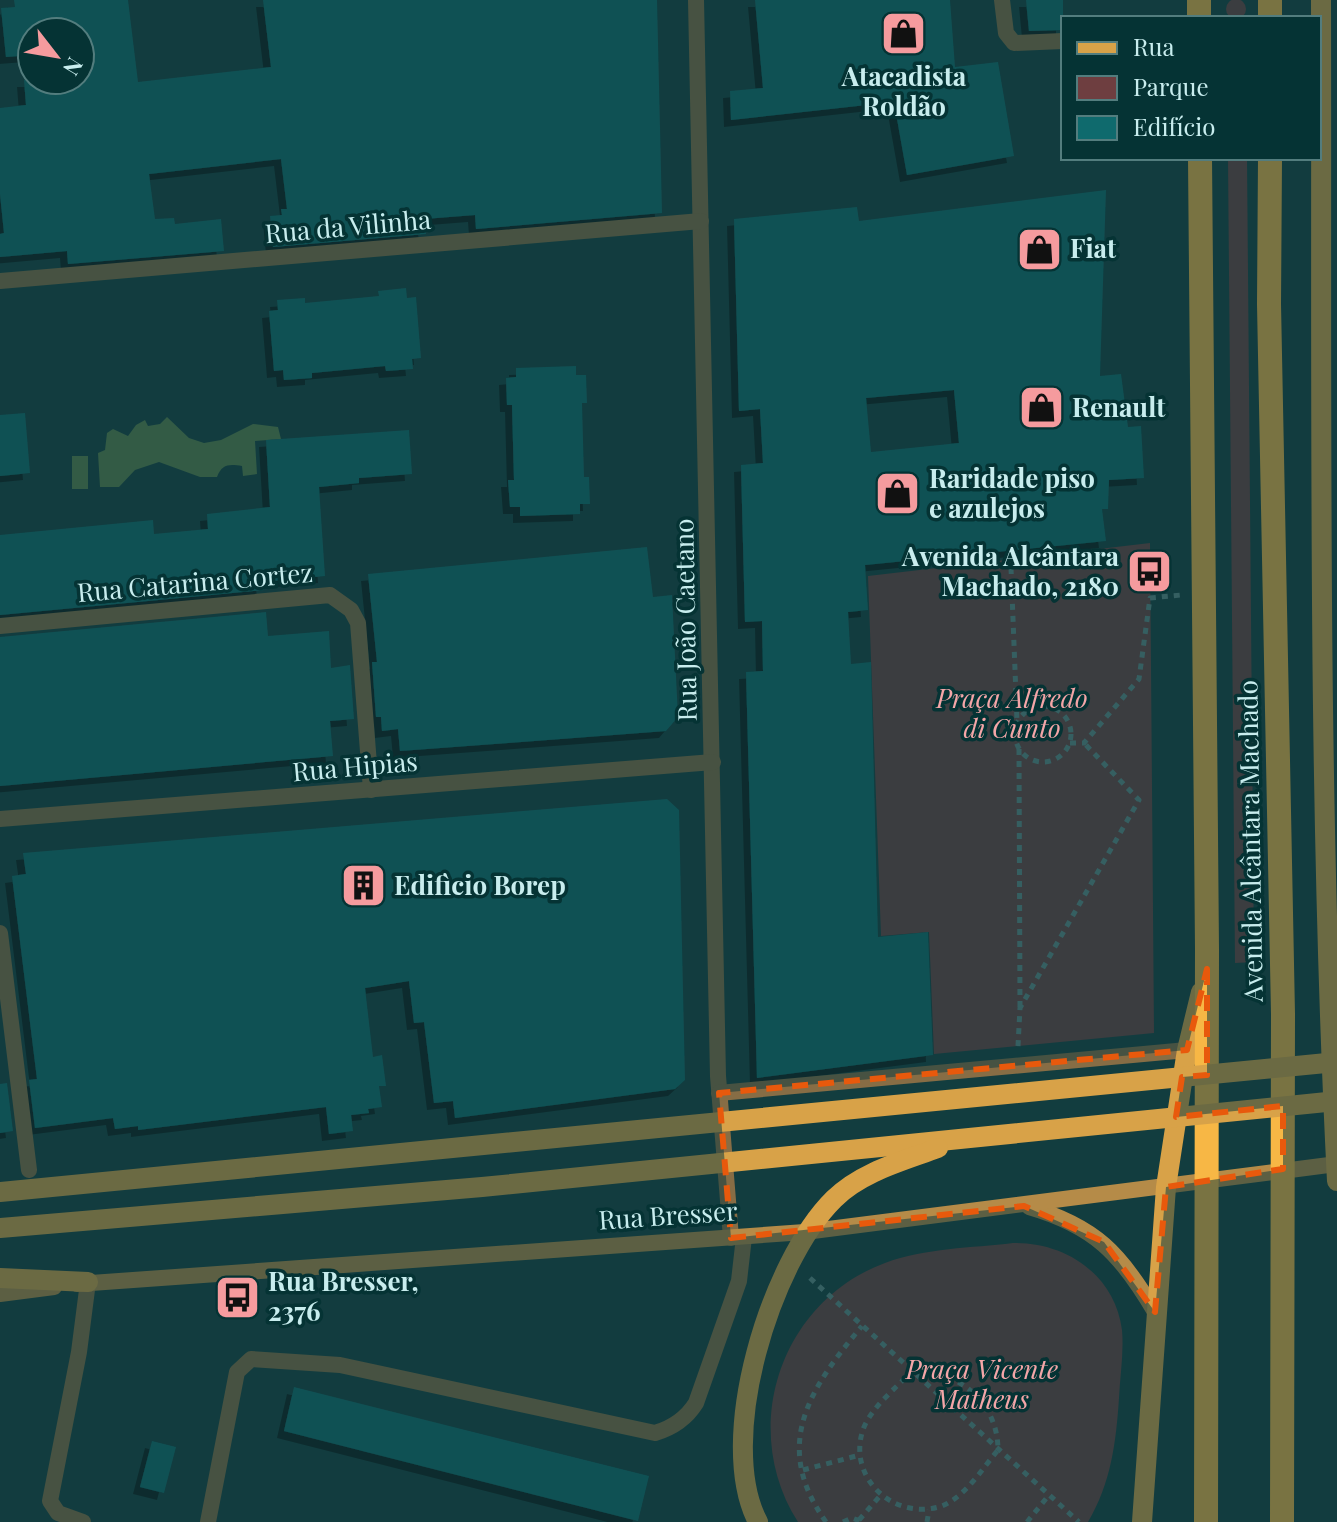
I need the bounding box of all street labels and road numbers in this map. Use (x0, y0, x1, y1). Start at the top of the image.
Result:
street label: Rua da Vilinha (263, 201, 432, 250)
street label: Rua João Caetano (665, 518, 704, 722)
street label: Rua Catarina Cortez (76, 554, 314, 609)
street label: Avenida Alcântara Machado (1229, 680, 1270, 1003)
street label: Rua Hipias (291, 743, 419, 788)
street label: Rua Bresser (597, 1192, 739, 1237)

